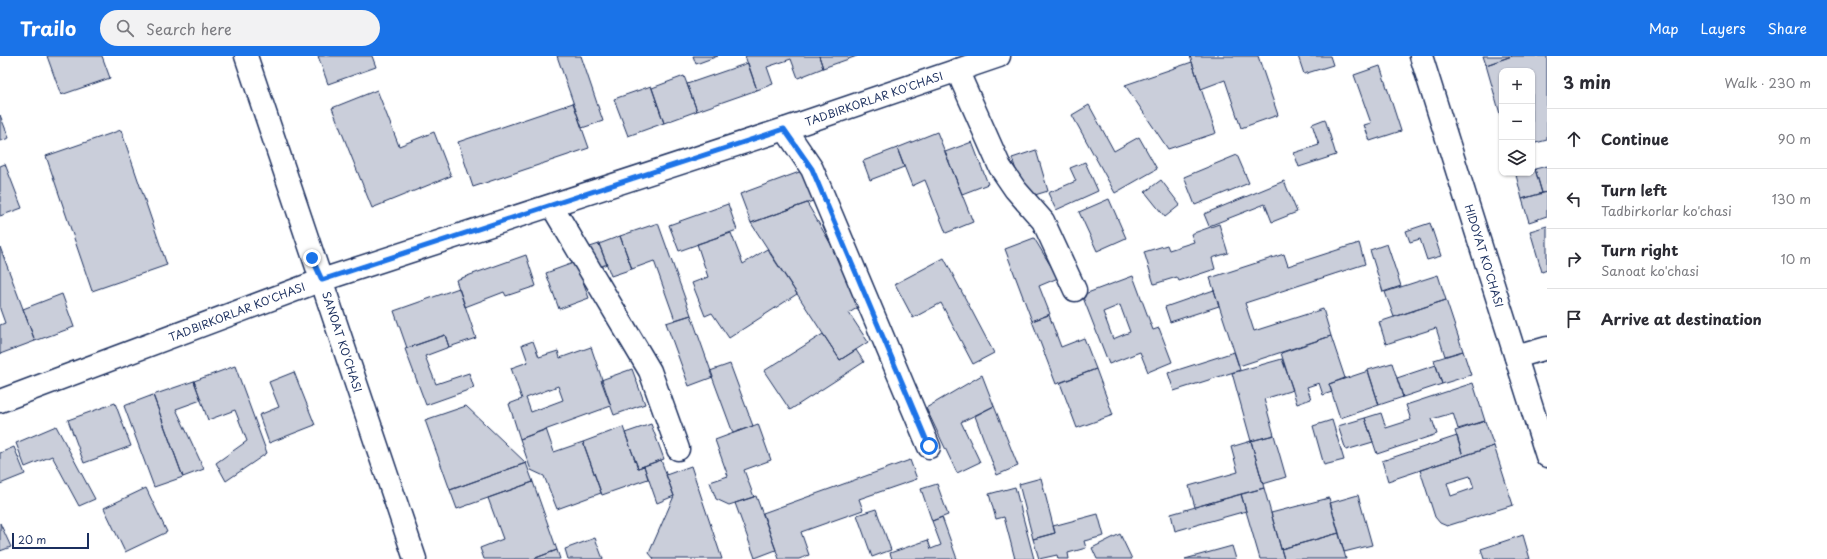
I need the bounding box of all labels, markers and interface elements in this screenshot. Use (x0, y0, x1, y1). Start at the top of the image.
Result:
search box (100, 10, 380, 46)
text: Trailo (20, 14, 76, 42)
icon: search (114, 17, 136, 39)
text: Search here (146, 17, 232, 40)
text: Map (1649, 18, 1679, 39)
text: Layers (1701, 18, 1746, 39)
text: Share (1768, 18, 1807, 39)
street label: TADBIRKORLAR KO'CHASI (802, 67, 945, 130)
map controls (1499, 68, 1535, 176)
button: + (1499, 68, 1535, 104)
text: 3 min (1563, 69, 1611, 95)
text: Walk · 230 m (1724, 73, 1811, 92)
button: − (1499, 104, 1535, 140)
text: Continue (1601, 127, 1669, 150)
icon: ahead (1563, 128, 1585, 150)
text: 90 m (1778, 129, 1811, 148)
button: layers (1499, 140, 1535, 176)
text: Turn left (1601, 178, 1667, 201)
icon: left (1563, 188, 1585, 210)
text: 130 m (1772, 189, 1811, 208)
text: Tadbirkorlar ko'chasi (1601, 201, 1732, 220)
street label: HIDOYAT KO'CHASI (1461, 202, 1508, 309)
text: Turn right (1601, 238, 1678, 261)
icon: right (1563, 248, 1585, 270)
route end (303, 249, 321, 267)
text: 10 m (1781, 249, 1811, 268)
text: Sanoat ko'chasi (1601, 261, 1699, 280)
street label: TADBIRKORLAR KO'CHASI (166, 278, 308, 345)
street label: SANOAT KO'CHASI (318, 289, 367, 394)
text: Arrive at destination (1601, 307, 1762, 330)
icon: arrive (1563, 308, 1585, 330)
route start (920, 437, 938, 455)
scale bar (12, 531, 89, 550)
text: 20 m (18, 531, 46, 548)

